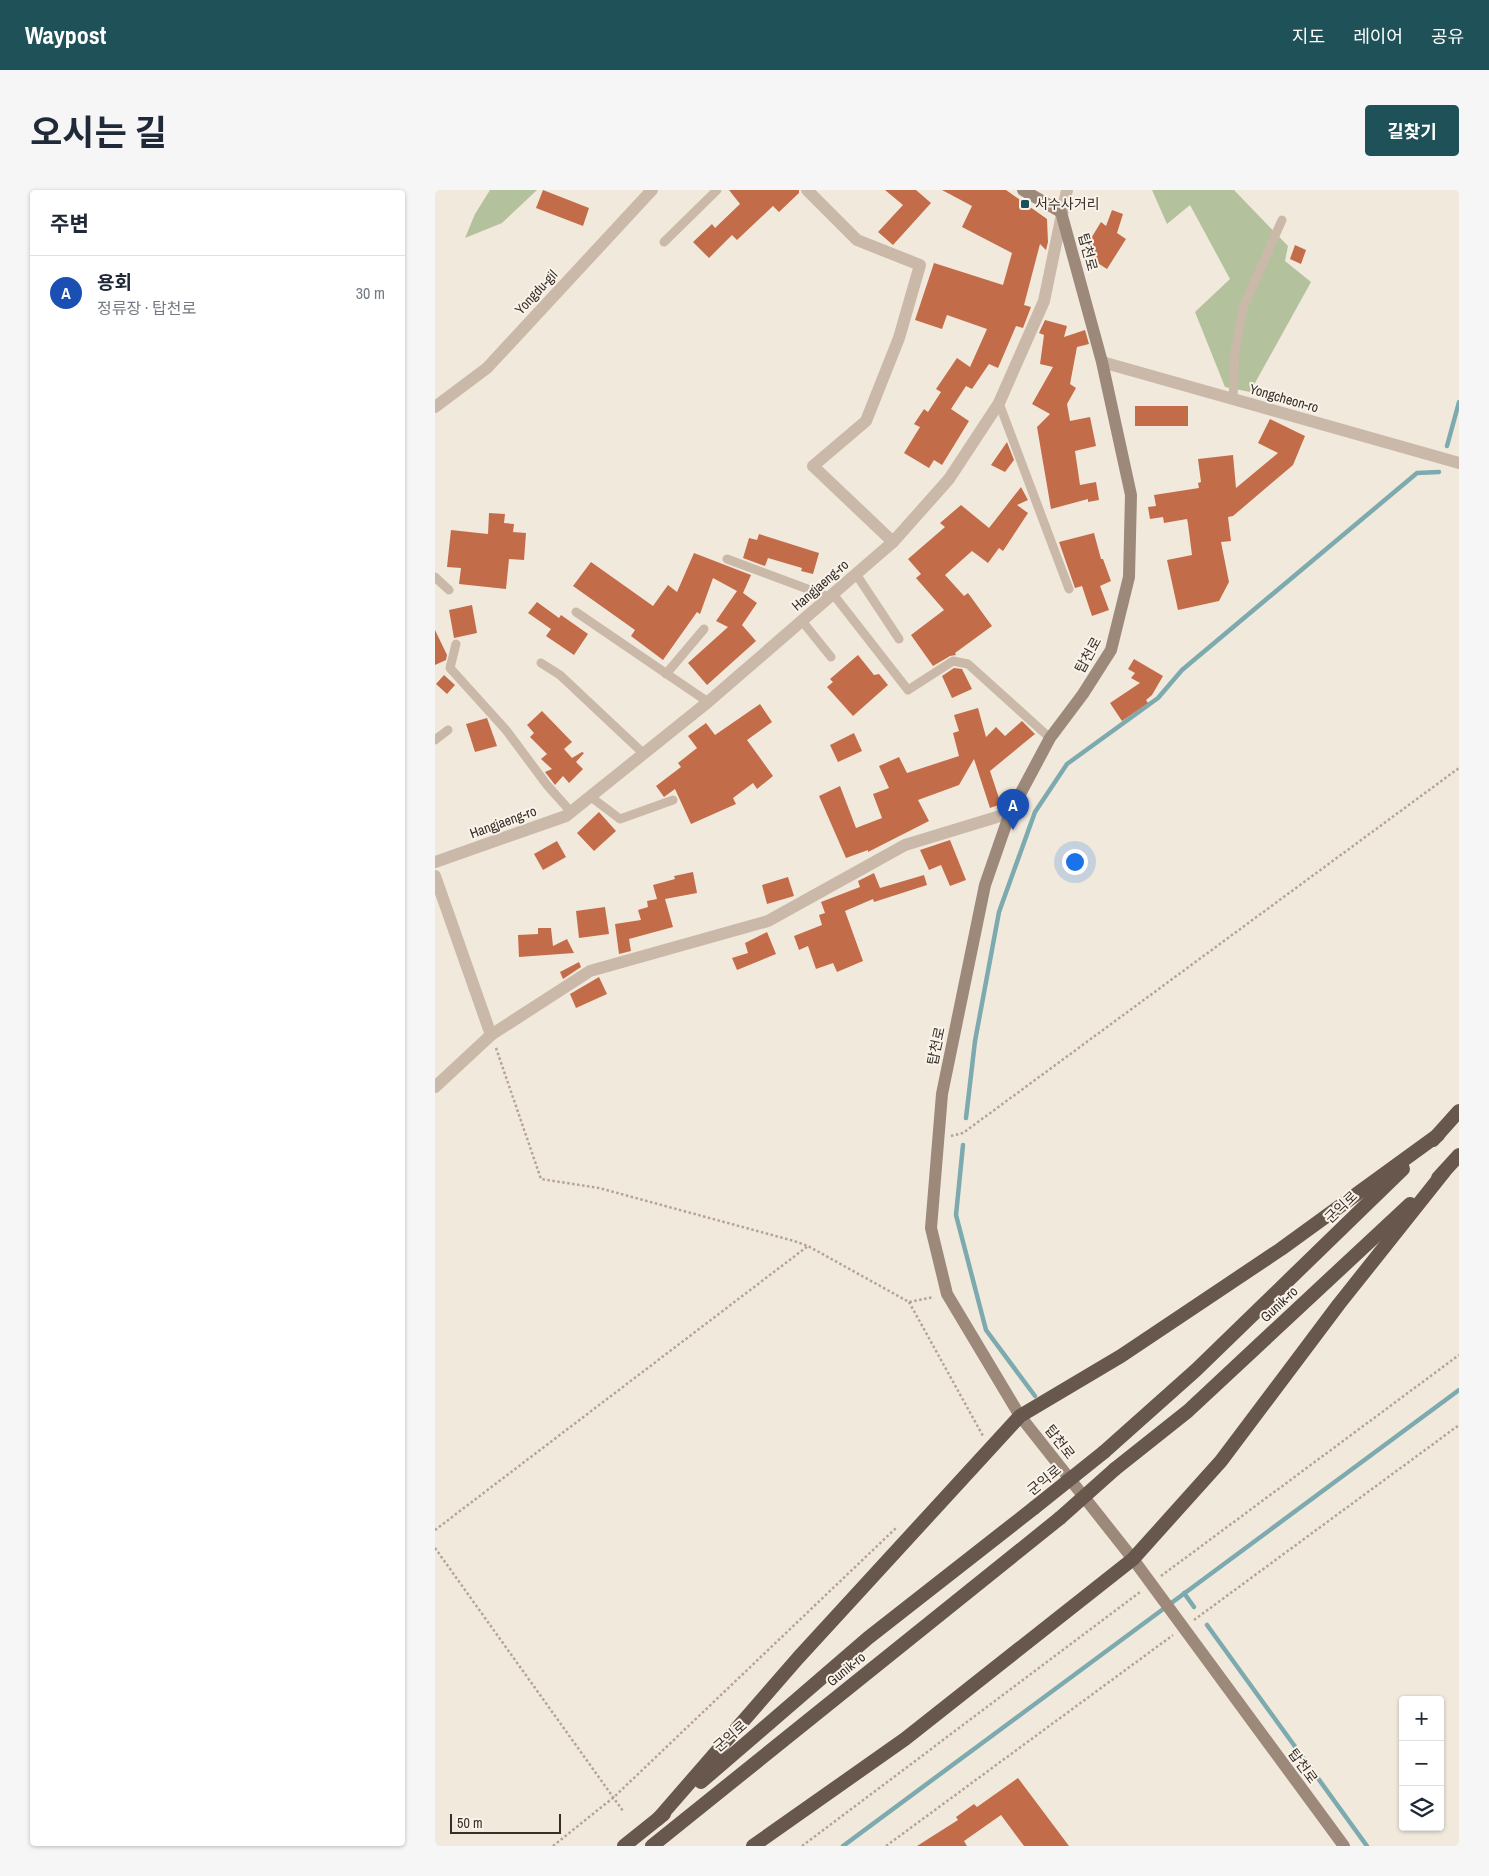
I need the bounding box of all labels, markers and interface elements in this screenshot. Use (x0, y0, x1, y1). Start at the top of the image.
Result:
text: Waypost (25, 19, 106, 51)
text: 지도 (1292, 24, 1325, 49)
text: 레이어 (1353, 24, 1403, 49)
text: 공유 (1431, 24, 1464, 49)
button: 길찾기 (1365, 105, 1459, 156)
text: 오시는 길 (30, 109, 167, 156)
place label: 서수사거리 (1035, 195, 1099, 213)
marker: 서수사거리 (1019, 198, 1031, 210)
text: 주변 (50, 209, 89, 238)
street label: 탑천로 (1074, 231, 1102, 273)
street label: Yongdu-gil (511, 266, 561, 318)
text: 용회 (97, 269, 132, 295)
text: A (61, 282, 71, 304)
text: 30 m (356, 282, 385, 304)
text: 정류장 · 탑천로 (97, 297, 196, 319)
street label: Yongcheon-ro (1247, 380, 1321, 416)
street label: Hangjaeng-ro (788, 555, 852, 615)
street label: 탑천로 (1071, 634, 1105, 676)
pin: A (997, 789, 1029, 830)
street label: Hangjaeng-ro (467, 802, 539, 842)
your location (1062, 849, 1088, 875)
street label: 탑천로 (923, 1025, 949, 1067)
street label: 군익로 (1321, 1187, 1361, 1227)
street label: Gunik-ro (1257, 1282, 1301, 1326)
street label: 탑천로 (1041, 1421, 1079, 1463)
street label: 군익로 (1023, 1461, 1065, 1499)
street label: Gunik-ro (823, 1648, 869, 1690)
map controls (1399, 1696, 1444, 1831)
button: + (1399, 1696, 1444, 1741)
street label: 군익로 (710, 1716, 751, 1755)
button: − (1399, 1741, 1444, 1786)
street label: 탑천로 (1284, 1745, 1322, 1787)
button: layers (1399, 1786, 1444, 1831)
scale bar (450, 1811, 561, 1834)
text: 50 m (457, 1814, 483, 1832)

